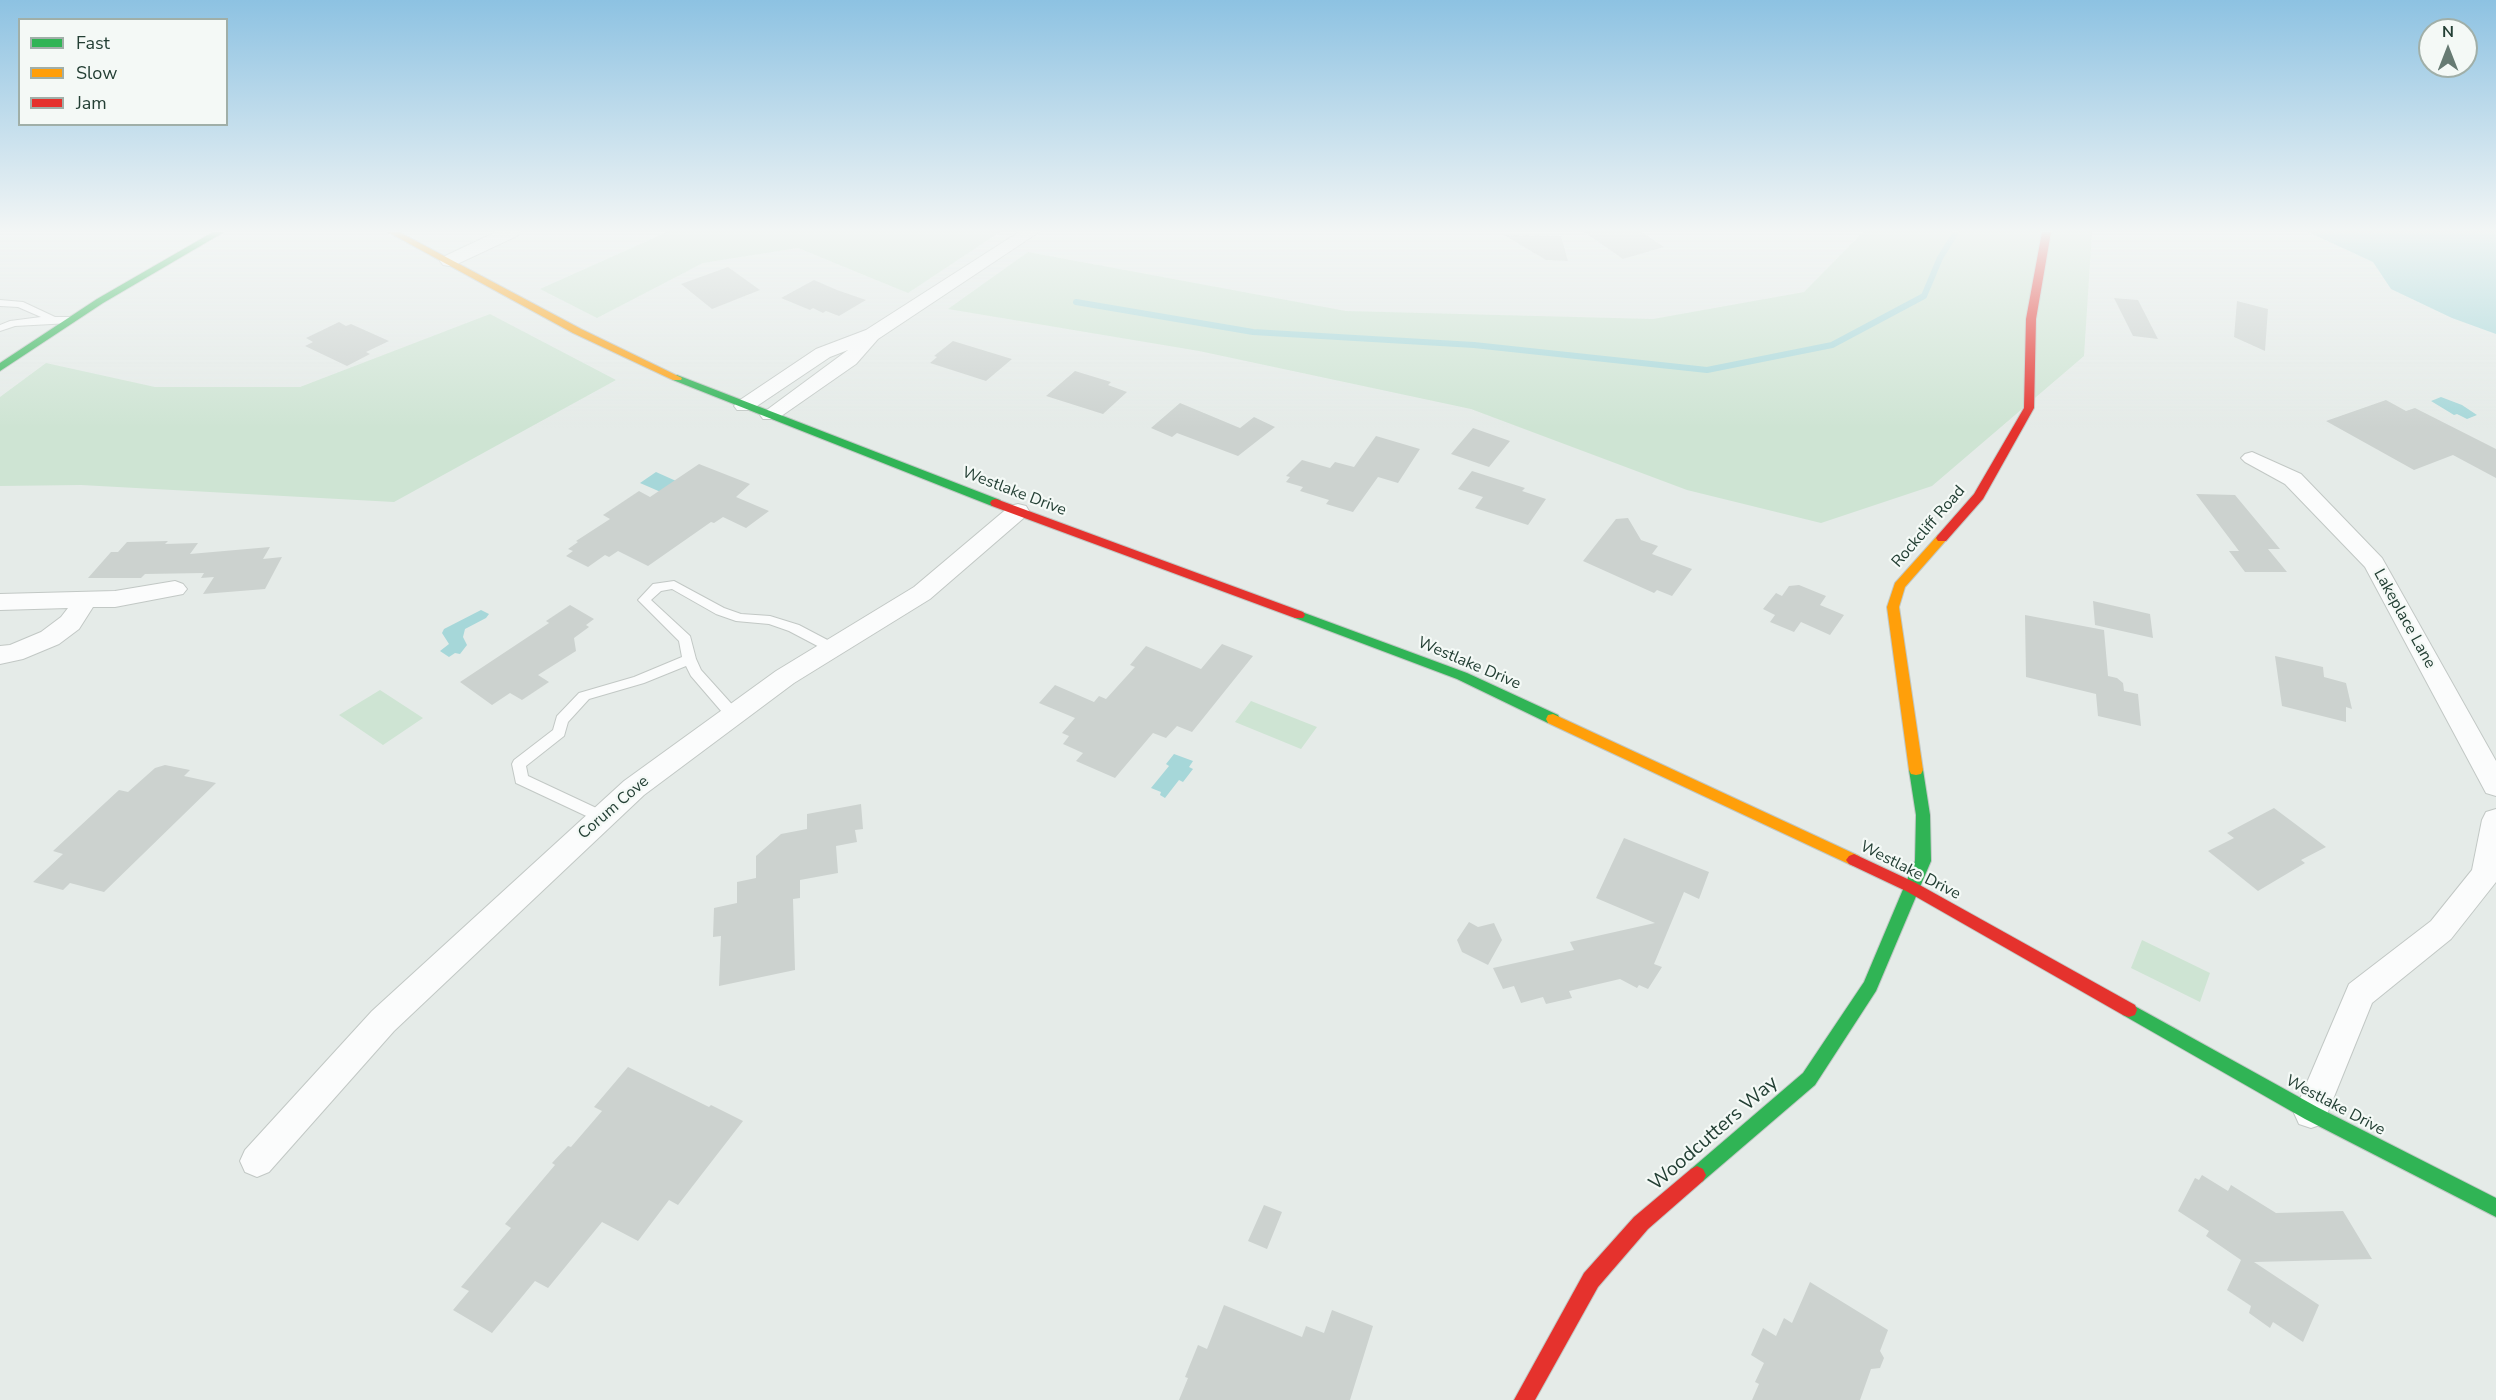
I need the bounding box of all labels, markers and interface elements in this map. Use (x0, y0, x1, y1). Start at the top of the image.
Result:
legend (18, 18, 228, 126)
north arrow (2418, 18, 2478, 78)
text: N (2442, 21, 2454, 43)
text: Fast (76, 31, 110, 55)
text: Slow (76, 61, 117, 85)
text: Jam (76, 91, 107, 115)
street label: Westlake Drive (959, 463, 1069, 521)
street label: Rockcliff Road (1888, 482, 1970, 572)
street label: Lakeplace Lane (2369, 566, 2439, 672)
street label: Westlake Drive (1415, 634, 1523, 694)
street label: Corum Cove (575, 772, 653, 844)
street label: Westlake Drive (1857, 837, 1963, 905)
street label: Woodcutters Way (1645, 1071, 1783, 1197)
street label: Westlake Drive (2282, 1072, 2388, 1140)

